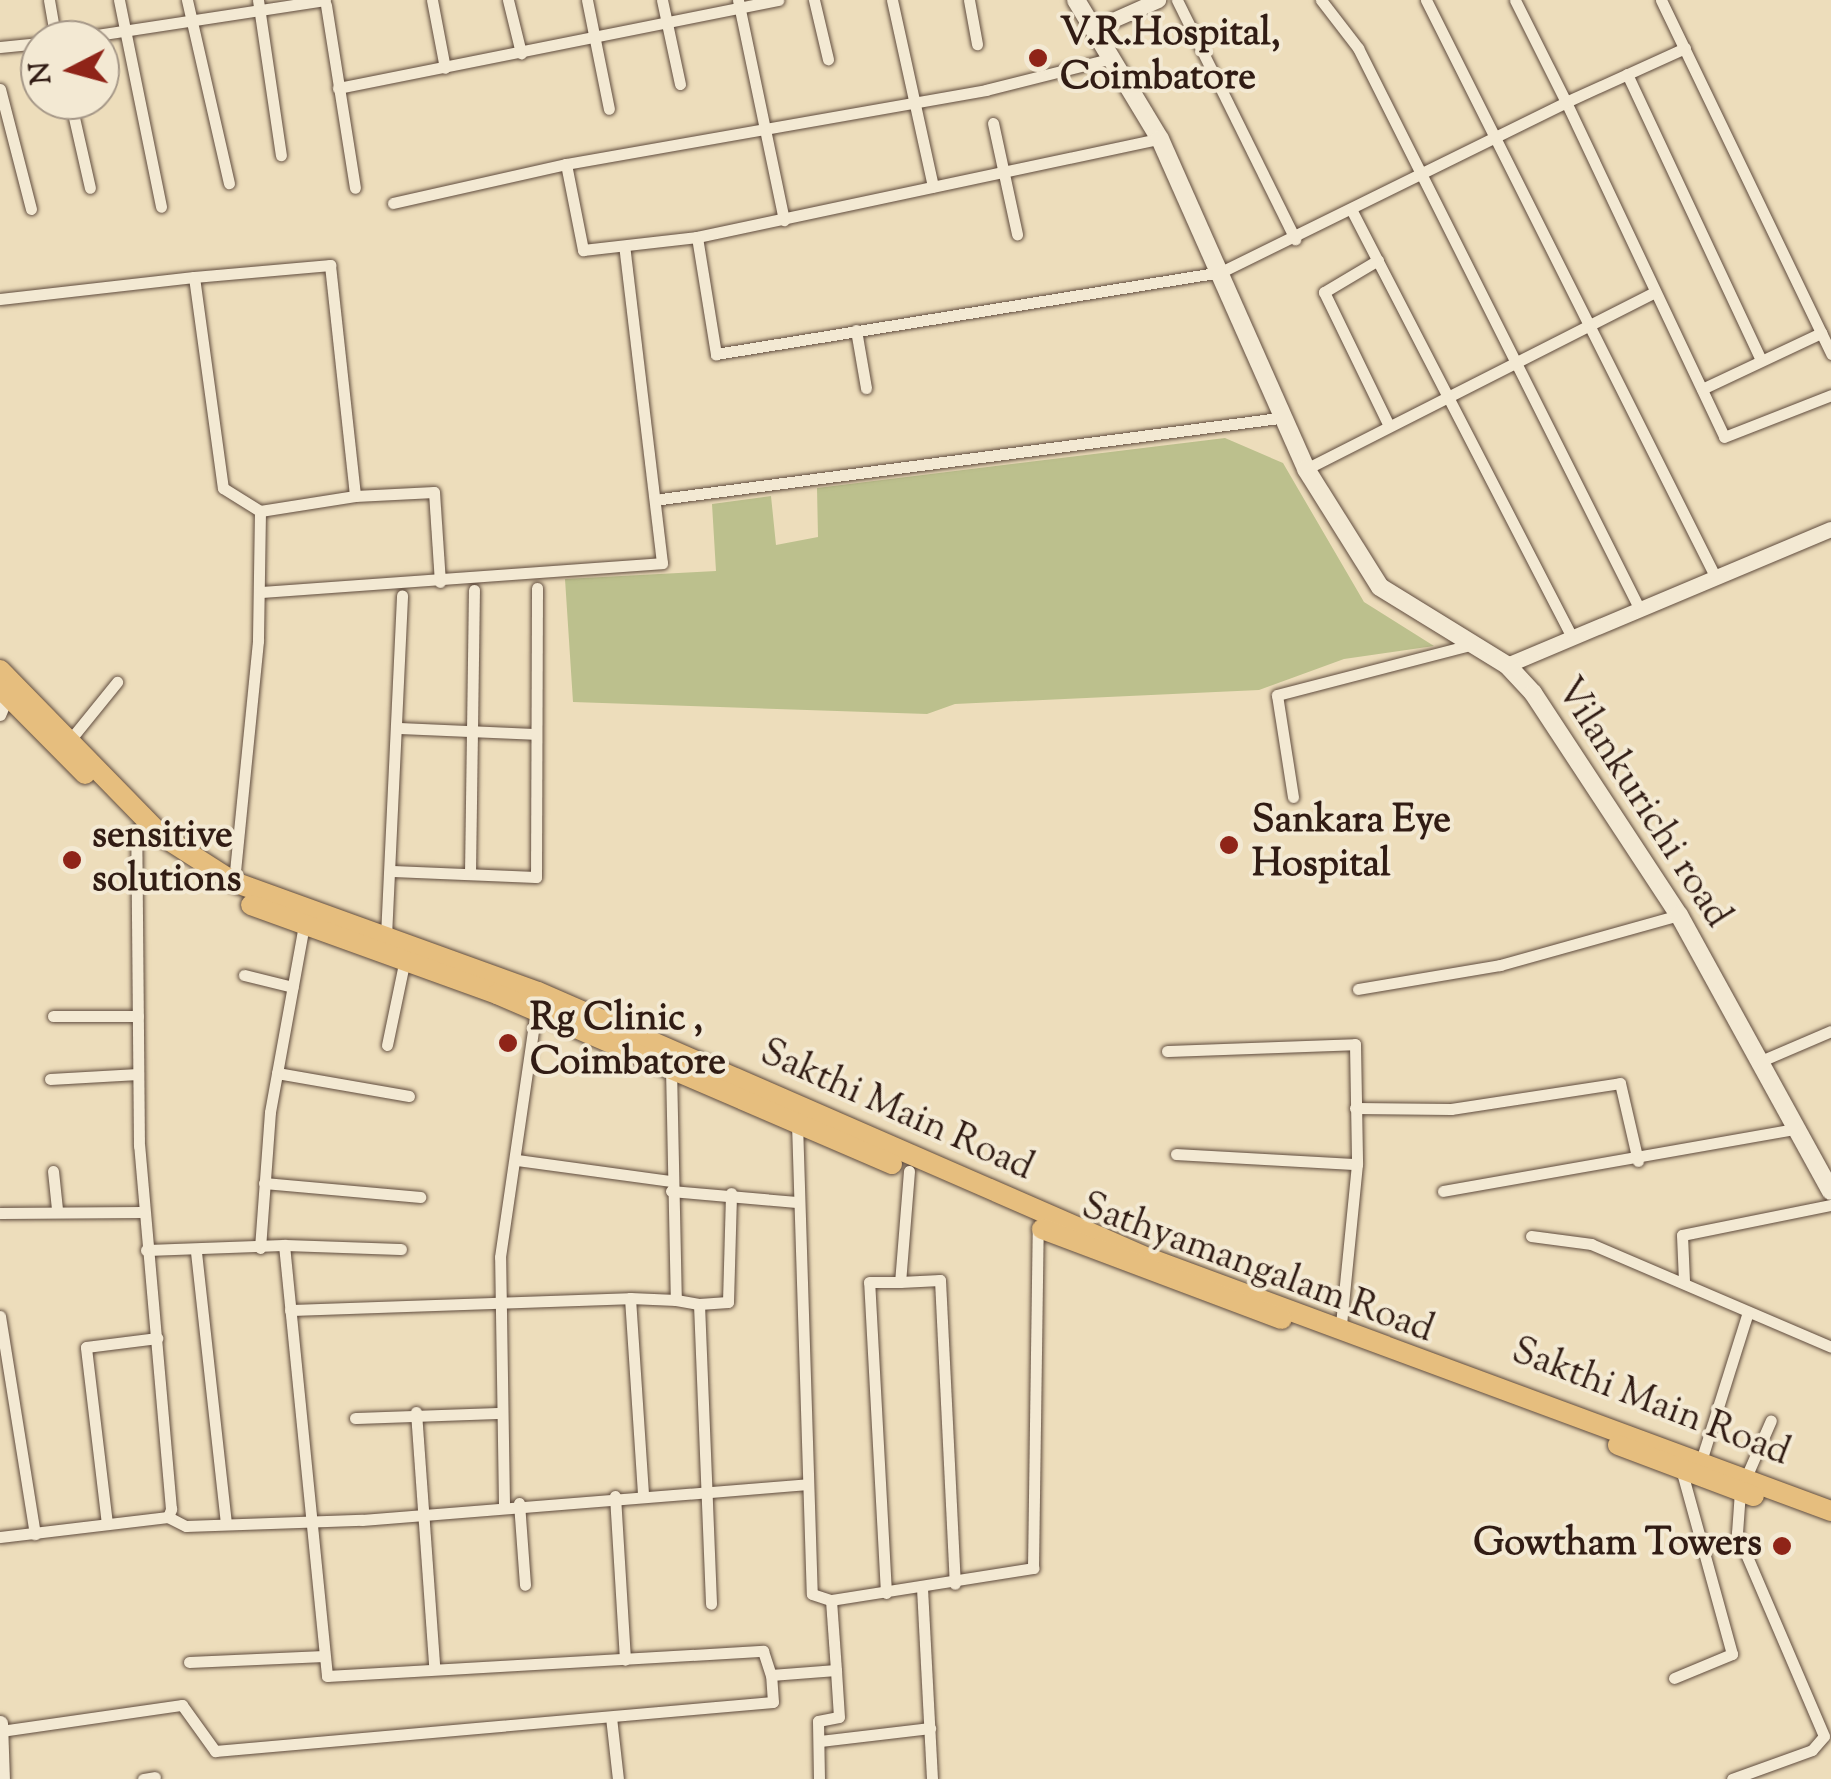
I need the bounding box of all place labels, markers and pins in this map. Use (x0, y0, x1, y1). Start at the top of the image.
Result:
place label: V.R.Hospital, Coimbatore (1060, 13, 1280, 102)
marker: V.R.Hospital, Coimbatore (1025, 45, 1051, 71)
place label: Sankara Eye Hospital (1252, 800, 1451, 889)
place label: sensitive solutions (92, 815, 241, 904)
marker: Sankara Eye Hospital (1216, 832, 1242, 858)
marker: sensitive solutions (61, 849, 83, 871)
place label: Rg Clinic , Coimbatore (530, 998, 726, 1088)
marker: Rg Clinic , Coimbatore (495, 1030, 521, 1056)
place label: Gowtham Towers (1473, 1523, 1762, 1569)
marker: Gowtham Towers (1771, 1535, 1793, 1557)

